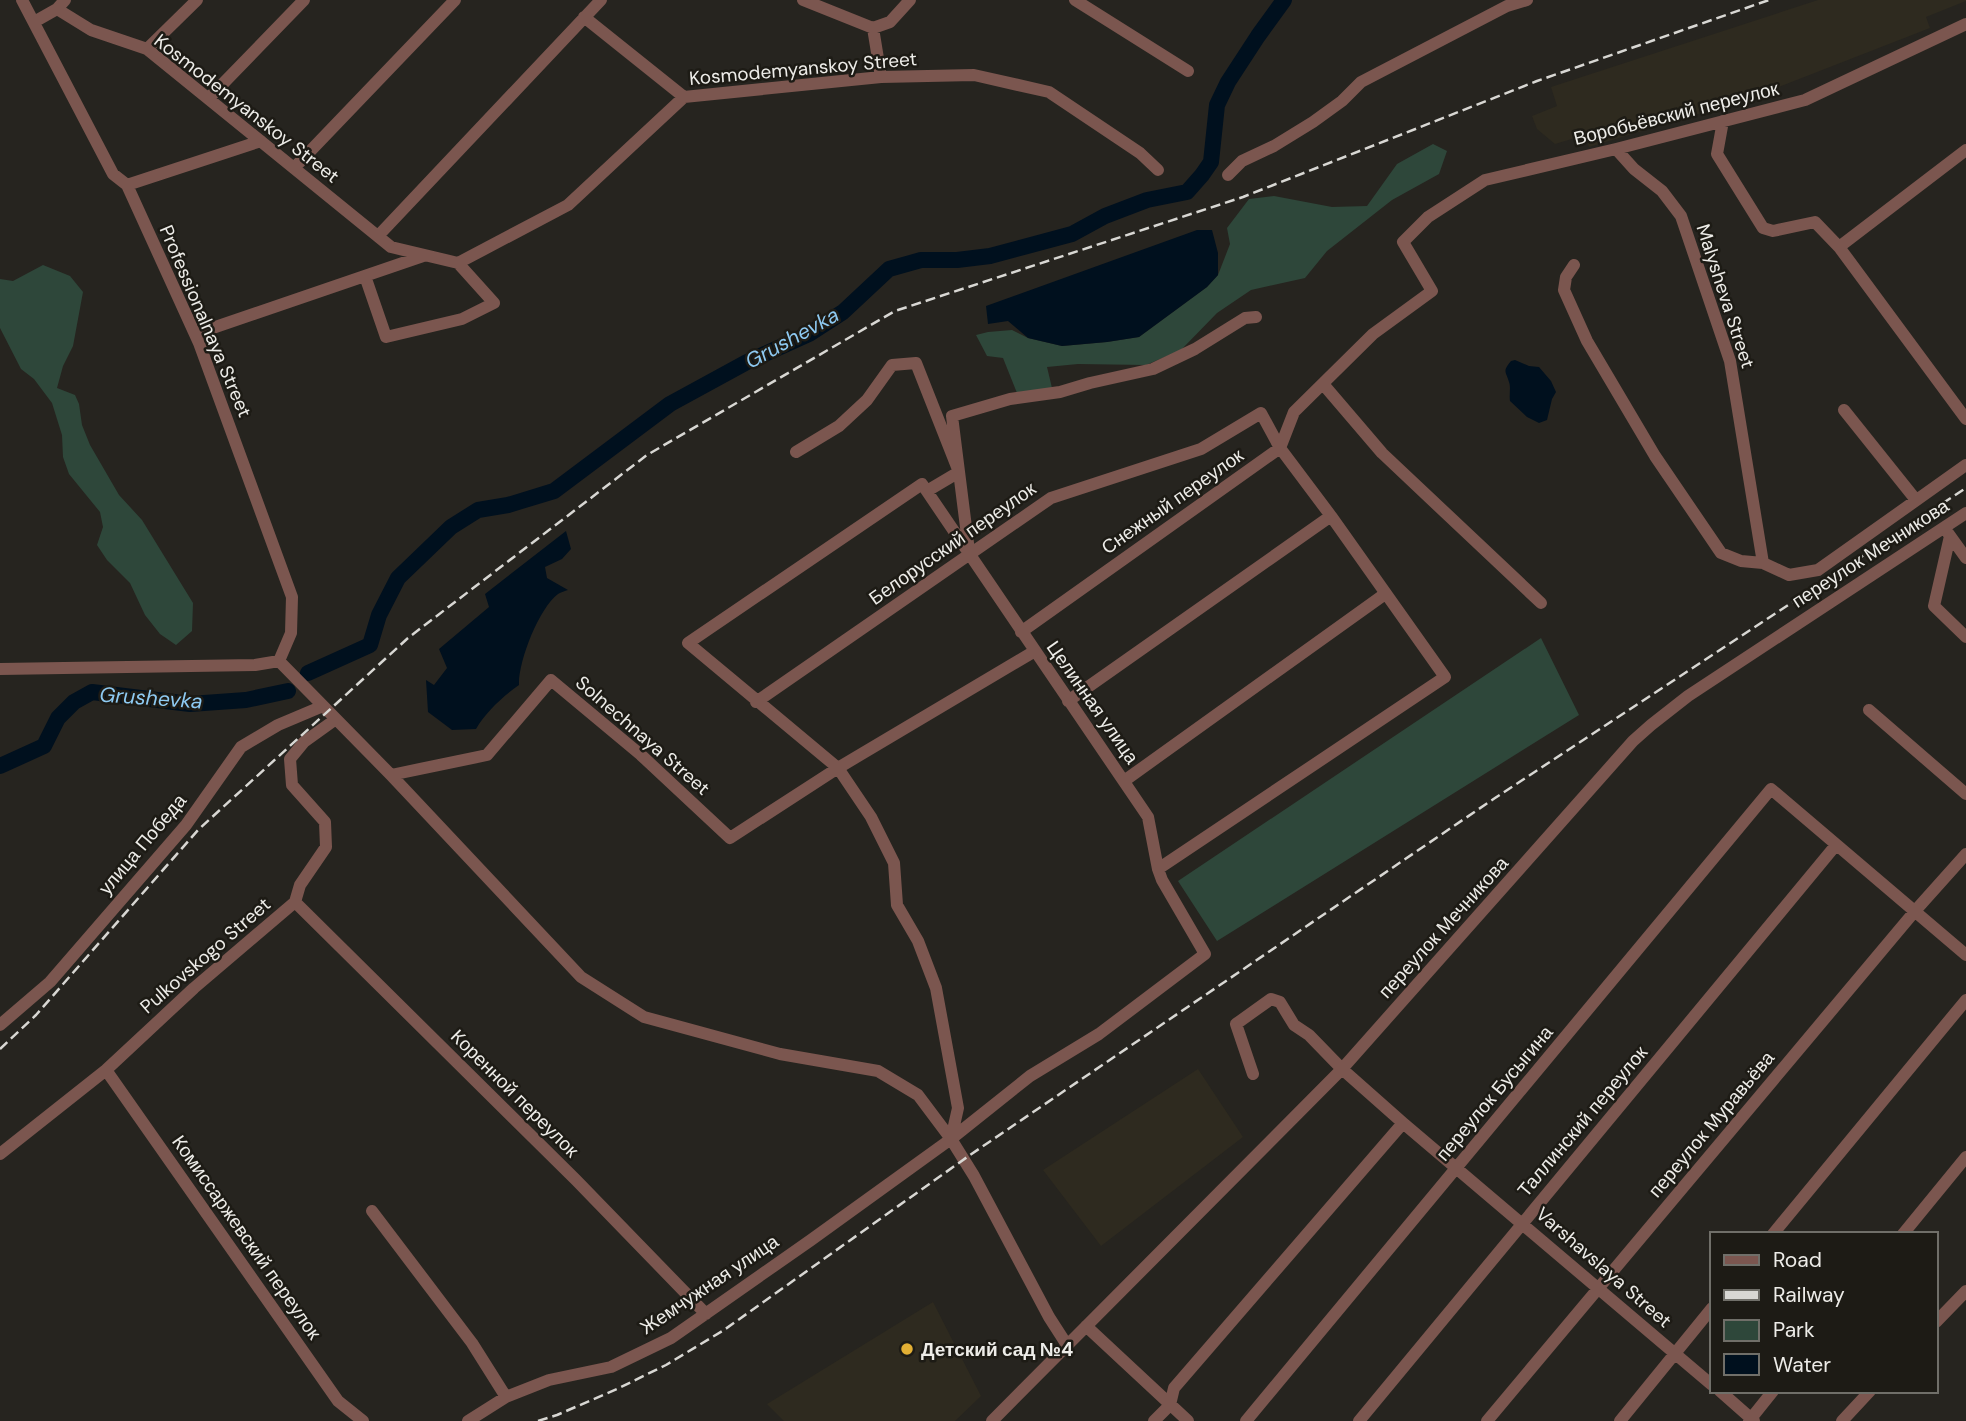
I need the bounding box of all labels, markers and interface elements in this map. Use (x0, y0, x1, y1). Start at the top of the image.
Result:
street label: Kosmodemyanskoy Street (149, 28, 344, 189)
street label: Kosmodemyanskoy Street (688, 46, 918, 91)
street label: Воробьёвский переулок (1571, 76, 1782, 151)
street label: Professionalnaya Street (154, 221, 257, 421)
street label: Malysheva Street (1690, 221, 1761, 371)
water label: Grushevka (740, 301, 844, 375)
street label: Снежный переулок (1096, 443, 1249, 560)
street label: Белорусский переулок (864, 476, 1041, 611)
street label: переулок Мечникова (1787, 493, 1954, 614)
street label: Целинная улица (1041, 636, 1145, 769)
street label: Solnechnaya Street (570, 670, 715, 801)
water label: Grushevka (98, 680, 204, 716)
street label: улица Победа (93, 788, 192, 900)
street label: переулок Мечникова (1373, 851, 1514, 1004)
street label: Pulkovskogo Street (135, 892, 276, 1019)
street label: переулок Бусыгина (1430, 1020, 1559, 1166)
street label: Коренной переулок (445, 1024, 584, 1163)
street label: Таллинский переулок (1512, 1040, 1653, 1202)
street label: переулок Муравьёва (1643, 1046, 1780, 1203)
street label: Комиссаржевский переулок (166, 1130, 327, 1345)
street label: Varshavslaya Street (1531, 1202, 1677, 1333)
street label: Жемчужная улица (635, 1229, 784, 1340)
legend (1710, 1232, 1938, 1393)
text: Road (1773, 1246, 1822, 1274)
text: Railway (1773, 1281, 1845, 1309)
text: Park (1773, 1316, 1815, 1344)
place label: Детский сад №4 (921, 1337, 1073, 1362)
marker: Детский сад №4 (899, 1341, 915, 1357)
text: Water (1773, 1351, 1831, 1379)

